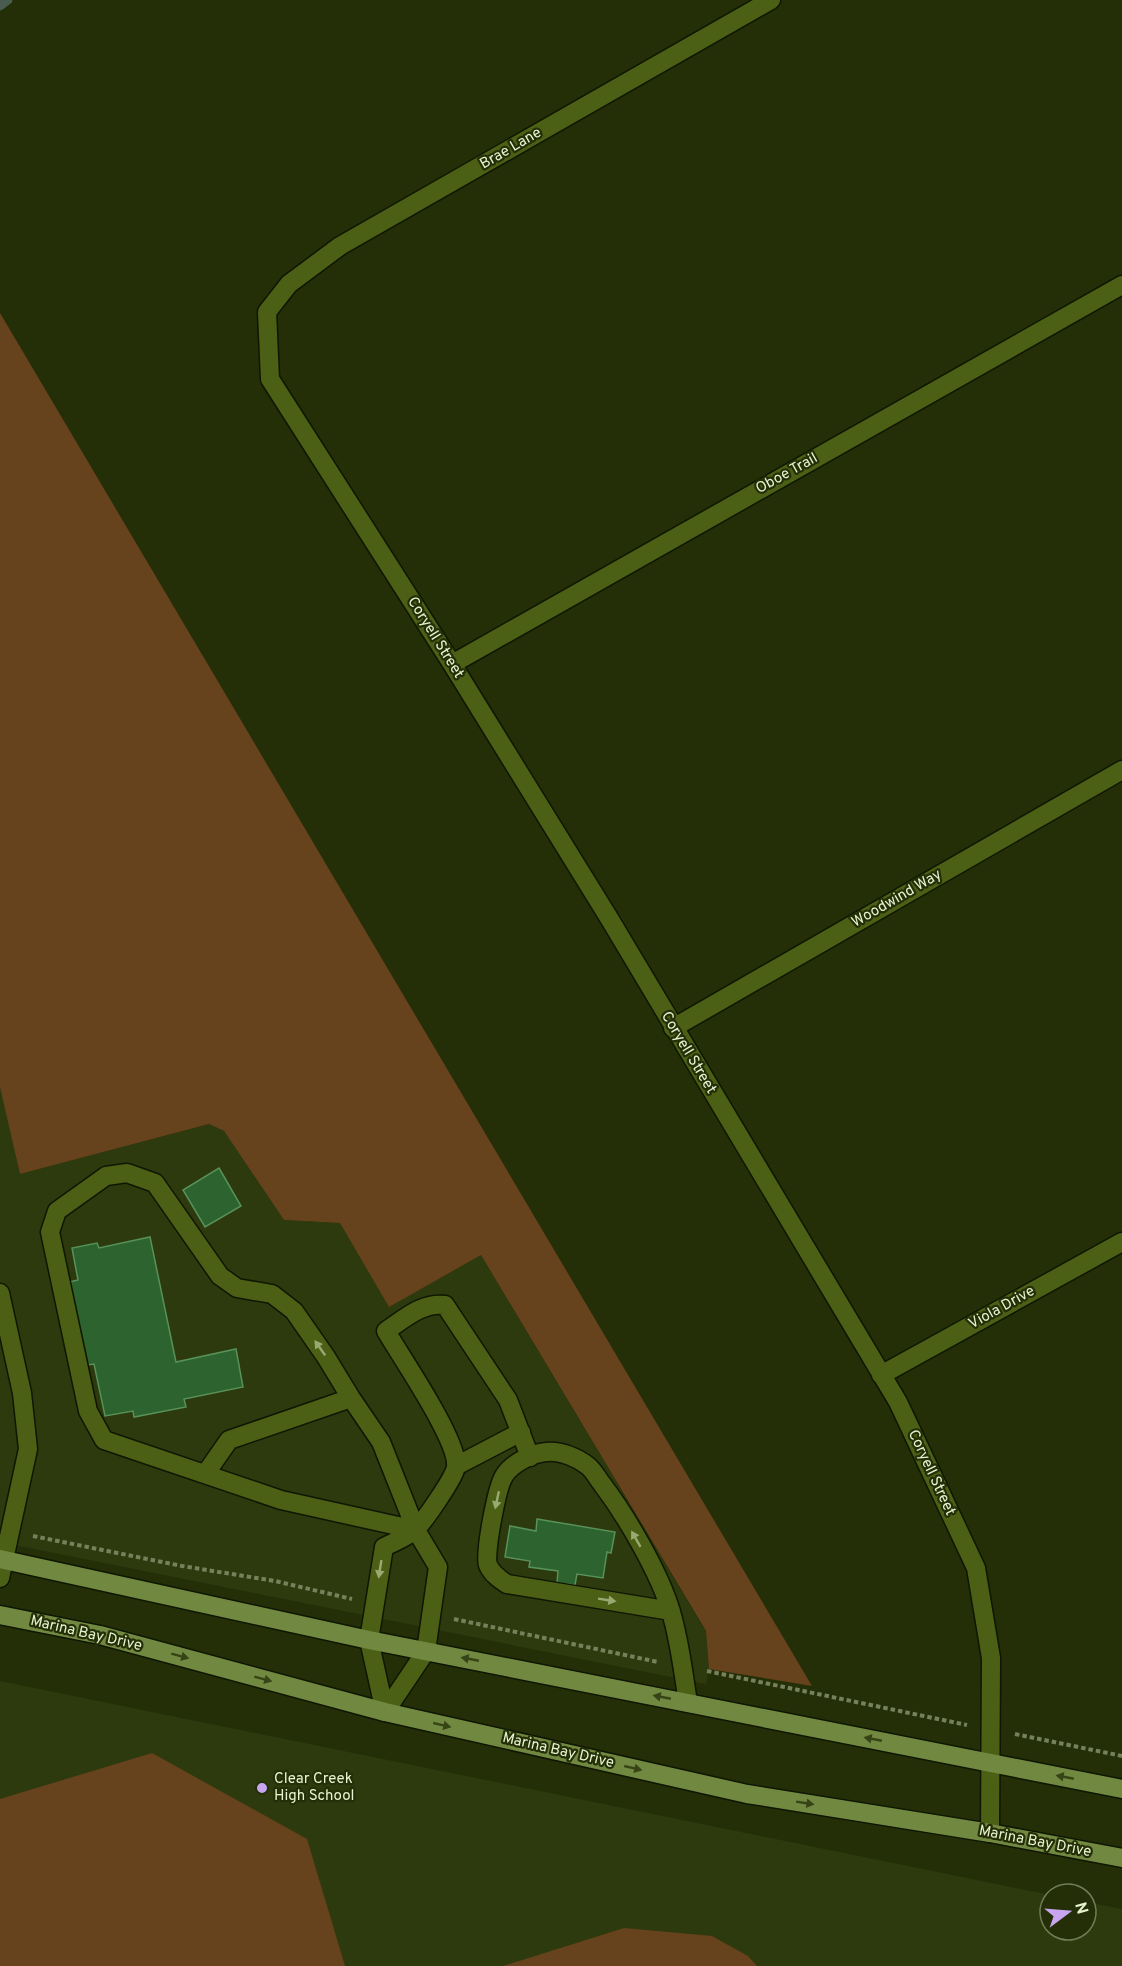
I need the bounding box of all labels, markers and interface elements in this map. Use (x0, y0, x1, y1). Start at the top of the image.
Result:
street label: Brae Lane (477, 124, 545, 174)
street label: Oboe Trail (753, 449, 821, 499)
street label: Coryell Street (402, 594, 468, 682)
street label: Woodwind Way (849, 866, 945, 932)
street label: Coryell Street (656, 1008, 720, 1098)
street label: Viola Drive (966, 1282, 1038, 1334)
one-way arrow (314, 1341, 326, 1357)
street label: Coryell Street (903, 1427, 959, 1519)
one-way arrow (492, 1491, 501, 1510)
one-way arrow (631, 1531, 642, 1547)
one-way arrow (376, 1560, 385, 1579)
one-way arrow (598, 1596, 617, 1605)
street label: Marina Bay Drive (28, 1612, 144, 1656)
one-way arrow (171, 1652, 189, 1661)
one-way arrow (461, 1654, 479, 1664)
one-way arrow (254, 1674, 272, 1684)
one-way arrow (652, 1692, 671, 1701)
one-way arrow (433, 1721, 452, 1731)
street label: Marina Bay Drive (500, 1729, 616, 1773)
one-way arrow (864, 1734, 883, 1743)
one-way arrow (623, 1764, 642, 1773)
place label: Clear Creek High School (274, 1770, 355, 1806)
one-way arrow (1055, 1772, 1074, 1781)
marker: Clear Creek High School (255, 1781, 269, 1795)
one-way arrow (796, 1799, 815, 1808)
street label: Marina Bay Drive (977, 1822, 1093, 1862)
north arrow (1038, 1882, 1098, 1942)
text: N (1069, 1900, 1092, 1917)

